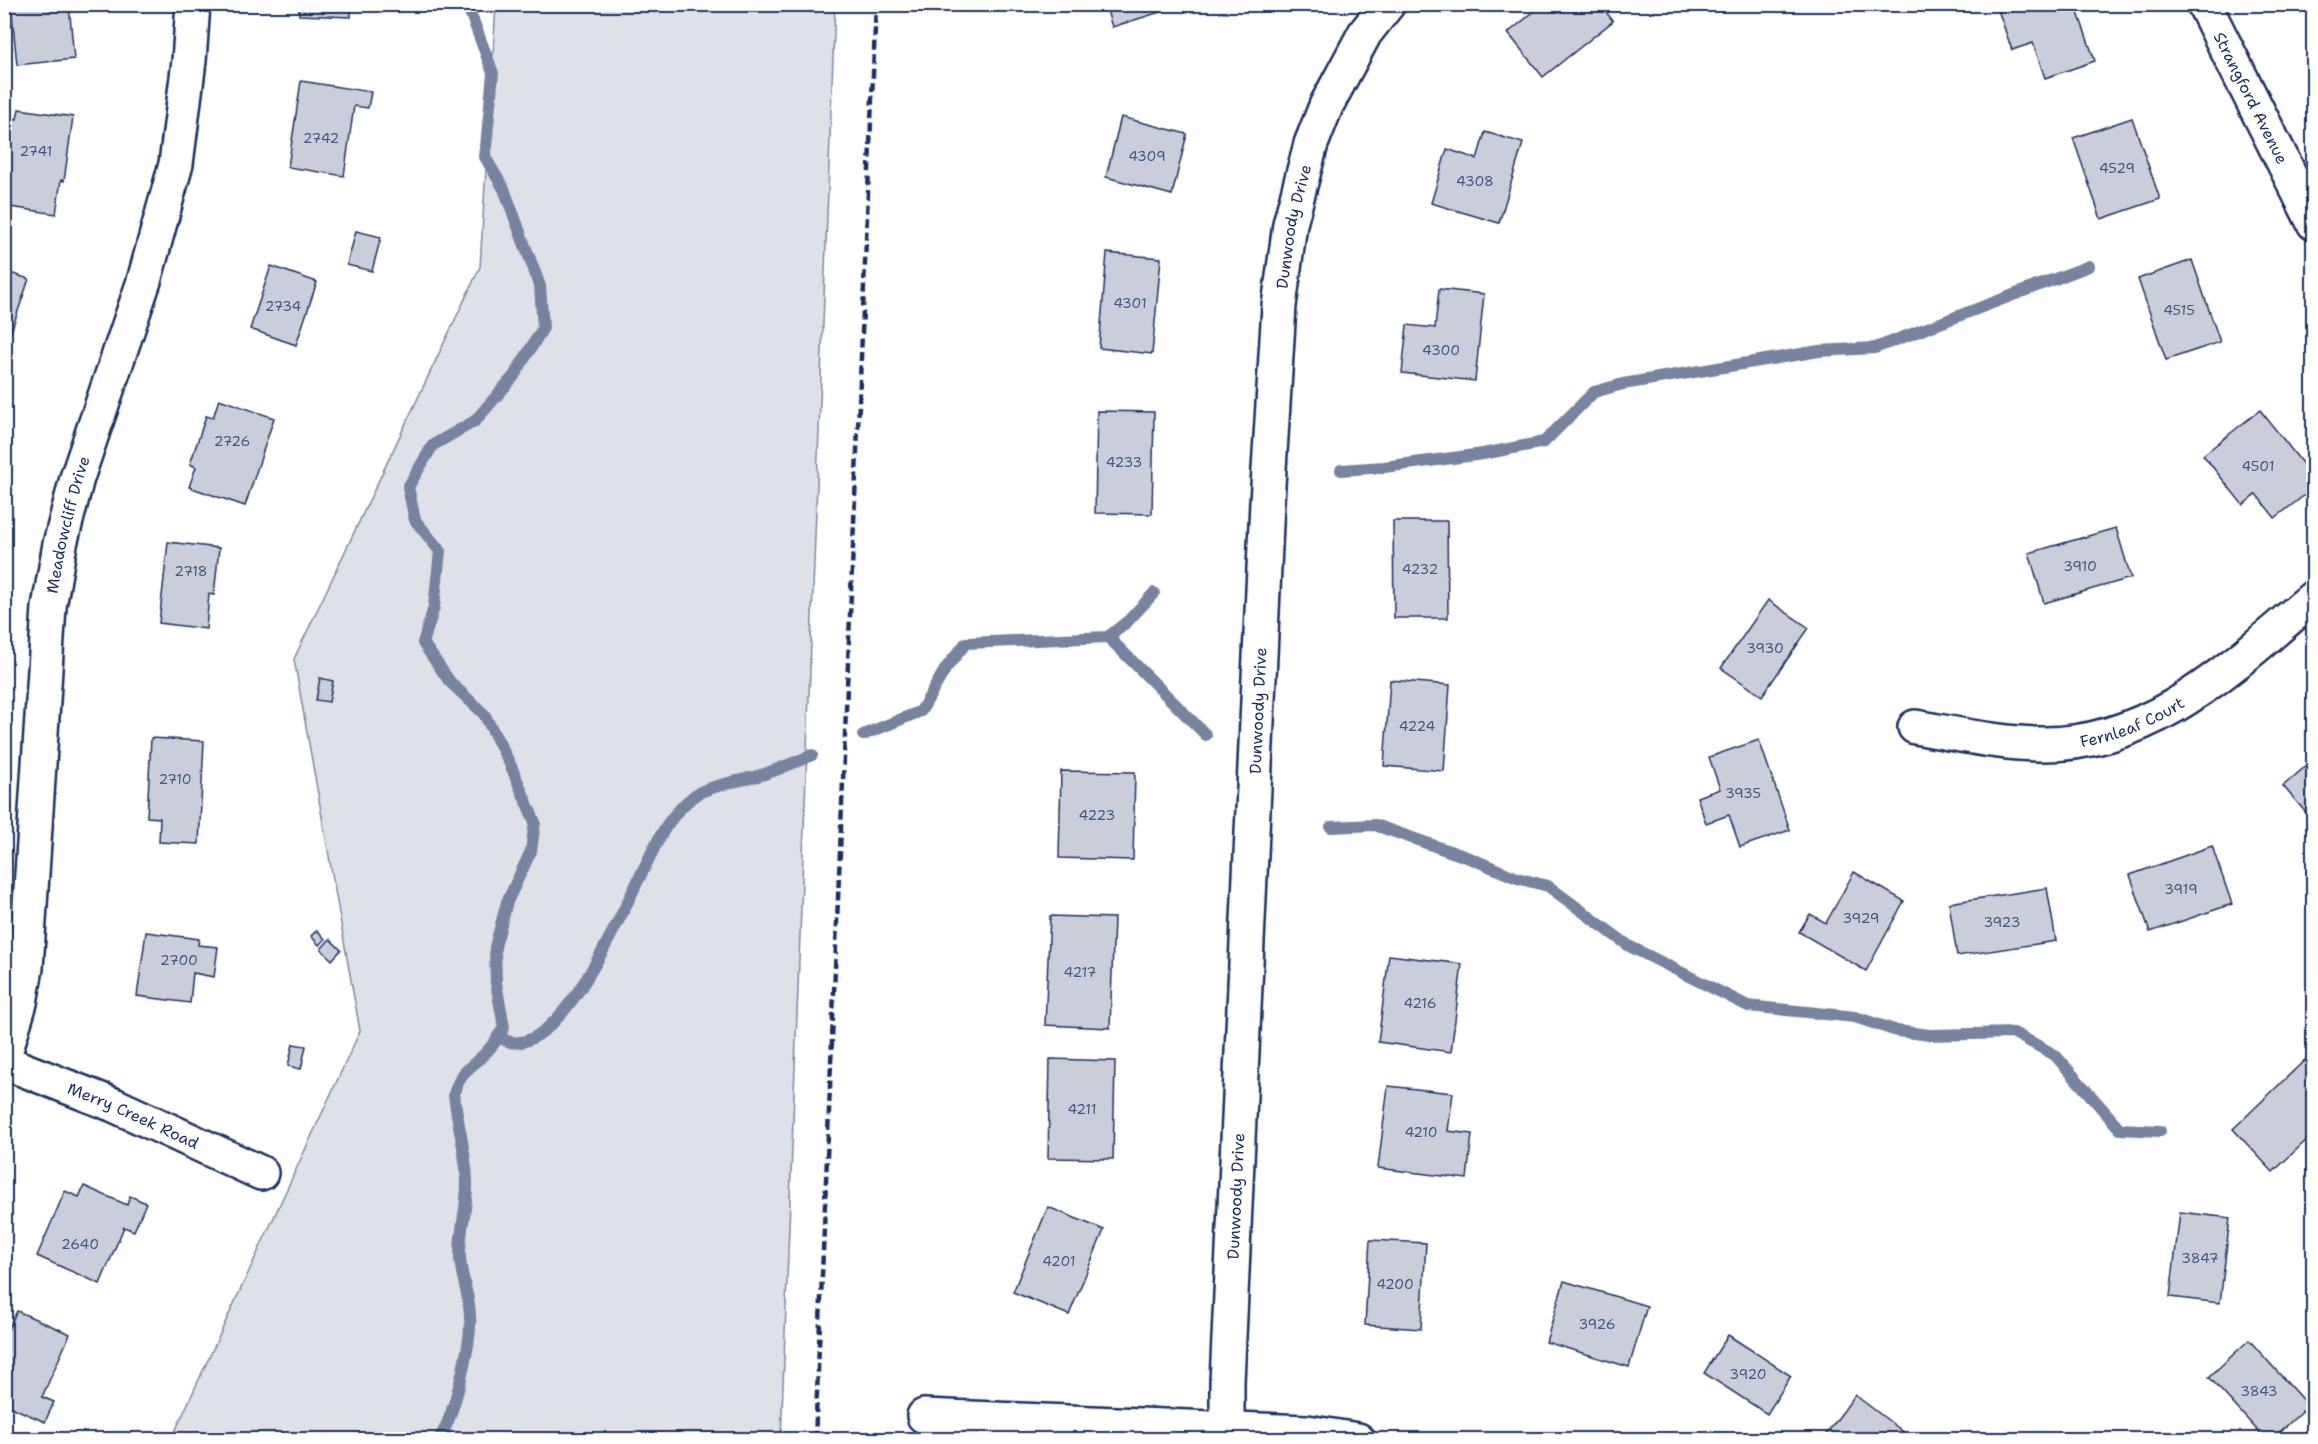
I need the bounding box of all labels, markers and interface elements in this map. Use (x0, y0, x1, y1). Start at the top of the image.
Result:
street label: Strangford Avenue (2209, 28, 2293, 167)
house number: 2742 (303, 129, 339, 147)
house number: 2741 (20, 142, 52, 160)
house number: 4309 (1128, 147, 1166, 165)
house number: 4529 (2099, 159, 2135, 177)
street label: Dunwoody Drive (1271, 162, 1316, 290)
house number: 4308 (1456, 172, 1494, 190)
house number: 4301 (1113, 294, 1147, 312)
house number: 2734 (265, 297, 302, 315)
house number: 4515 (2163, 301, 2195, 319)
house number: 4300 (1422, 341, 1460, 359)
house number: 2726 (214, 432, 250, 450)
street label: Meadowcliff Drive (41, 453, 94, 595)
house number: 4233 (1106, 453, 1142, 471)
house number: 4501 (2241, 457, 2275, 475)
house number: 3910 (2063, 557, 2097, 575)
house number: 4232 (1402, 560, 1438, 578)
house number: 2718 (174, 562, 208, 580)
house number: 3930 (1746, 639, 1784, 657)
street label: Dunwoody Drive (1244, 647, 1271, 774)
street label: Fernleaf Court (2078, 692, 2188, 752)
house number: 4224 (1399, 717, 1436, 735)
house number: 2710 (158, 770, 192, 788)
house number: 3935 (1725, 784, 1761, 802)
house number: 4223 (1079, 806, 1115, 824)
house number: 3919 (2164, 880, 2198, 898)
house number: 3929 (1843, 909, 1880, 927)
house number: 3923 (1983, 913, 2021, 931)
house number: 2700 (160, 951, 198, 969)
house number: 4217 (1064, 963, 1096, 981)
house number: 4216 (1403, 994, 1437, 1012)
street label: Merry Creek Road (65, 1077, 203, 1153)
house number: 4211 (1067, 1100, 1097, 1118)
house number: 4210 (1404, 1123, 1438, 1141)
street label: Dunwoody Drive (1222, 1133, 1249, 1260)
house number: 2640 (61, 1235, 99, 1253)
house number: 3847 (2181, 1249, 2219, 1267)
house number: 4201 (1042, 1252, 1076, 1270)
house number: 4200 (1376, 1275, 1414, 1293)
house number: 3926 (1578, 1315, 1616, 1333)
house number: 3920 (1729, 1365, 1767, 1383)
house number: 3843 (2240, 1382, 2278, 1400)

